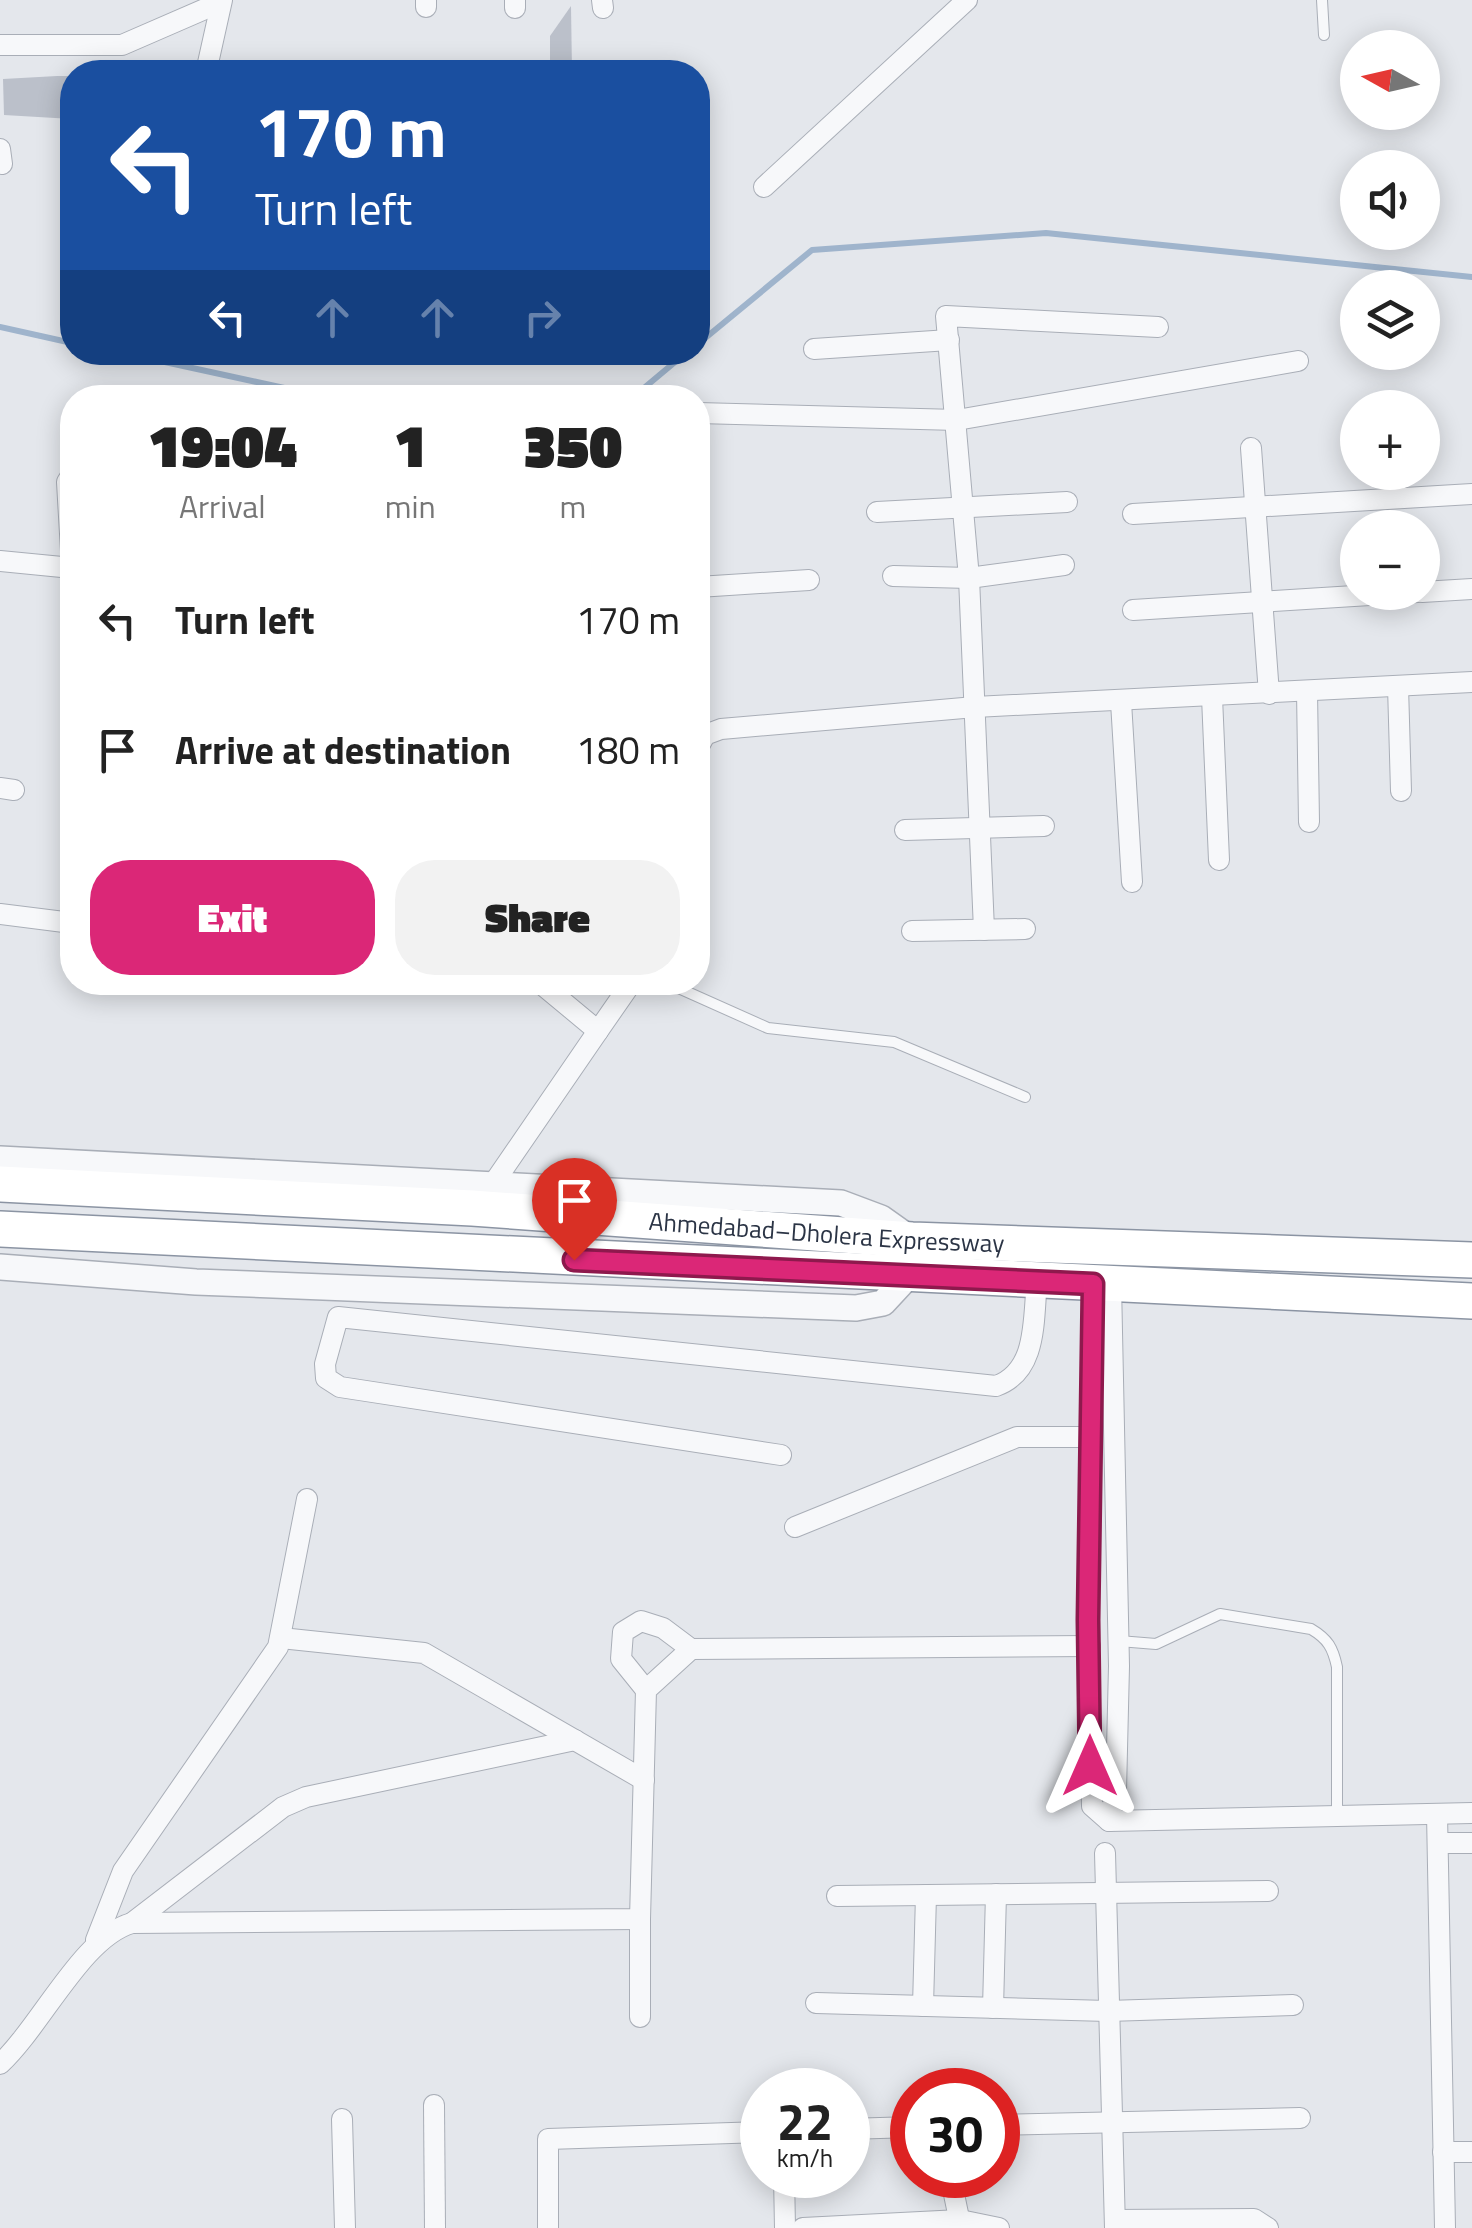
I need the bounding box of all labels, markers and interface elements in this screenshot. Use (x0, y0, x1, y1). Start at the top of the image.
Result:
north arrow (1340, 30, 1440, 130)
map controls (1340, 30, 1440, 610)
text: 170 m (255, 78, 447, 184)
icon: left (90, 100, 220, 230)
button: sound (1340, 150, 1440, 250)
text: Turn left (255, 174, 412, 242)
button: layers (1340, 270, 1440, 370)
icon: left (200, 290, 255, 345)
icon: ahead (305, 290, 360, 345)
icon: ahead (410, 290, 465, 345)
icon: right (515, 290, 570, 345)
button: + (1340, 390, 1440, 490)
text: 19:04 (148, 399, 297, 490)
text: 1 (394, 399, 427, 490)
text: 350 (523, 399, 622, 490)
text: Arrival (179, 482, 266, 530)
text: min (385, 482, 436, 530)
text: m (559, 482, 586, 530)
button: − (1340, 510, 1440, 610)
text: Turn left (175, 591, 315, 649)
text: 170 m (576, 591, 680, 649)
icon: left (90, 593, 145, 648)
text: Arrive at destination (175, 721, 511, 779)
text: 180 m (576, 721, 680, 779)
icon: arrive (90, 723, 145, 778)
button: Exit (90, 860, 375, 975)
button: Share (395, 860, 680, 975)
pin (532, 1158, 617, 1261)
icon: arrive (547, 1173, 602, 1228)
street label: Ahmedabad–Dholera Expressway (647, 1202, 1005, 1262)
position arrow (1038, 1714, 1142, 1818)
speed limit sign: 30 (890, 2068, 1020, 2198)
text: 22 (777, 2083, 833, 2159)
text: km/h (777, 2139, 833, 2177)

